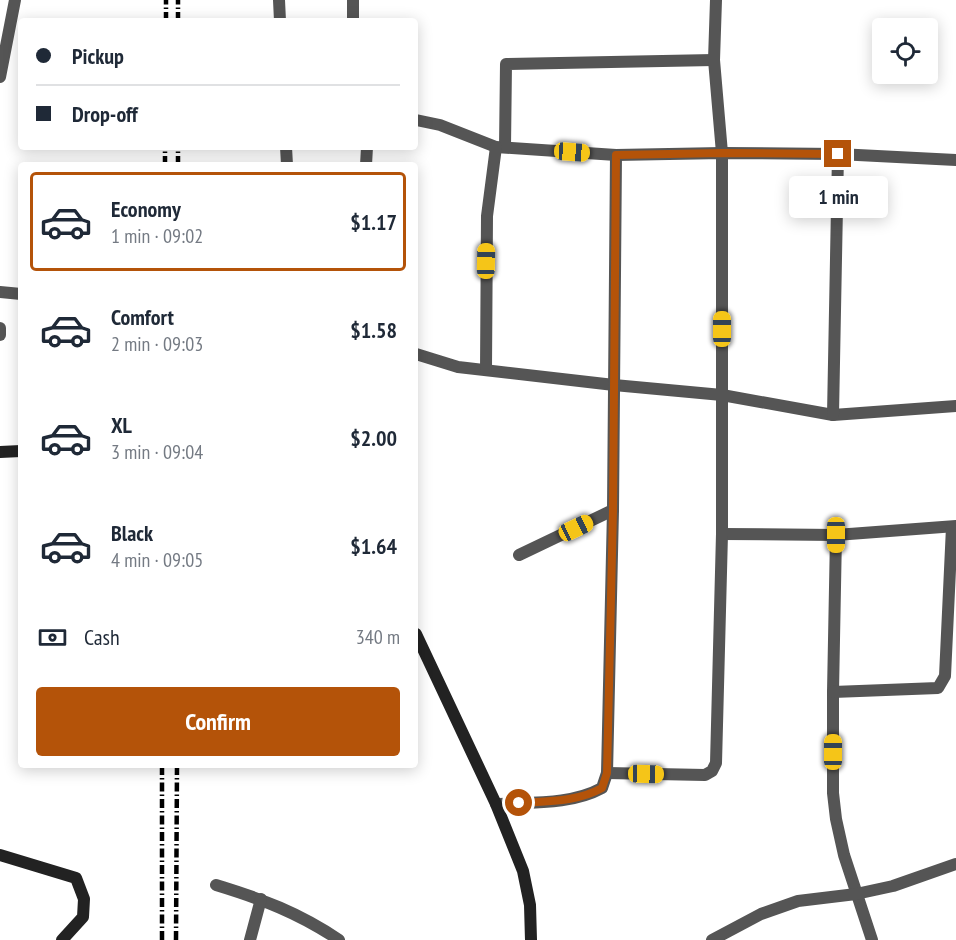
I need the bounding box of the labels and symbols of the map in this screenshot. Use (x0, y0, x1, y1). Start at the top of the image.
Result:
route end (824, 140, 851, 167)
car (553, 142, 591, 162)
callout: 1 min (788, 175, 888, 217)
car (477, 243, 495, 279)
car (713, 311, 731, 347)
car (556, 512, 596, 544)
car (827, 517, 845, 553)
car (824, 734, 842, 770)
car (628, 765, 664, 783)
route start (505, 789, 532, 816)

